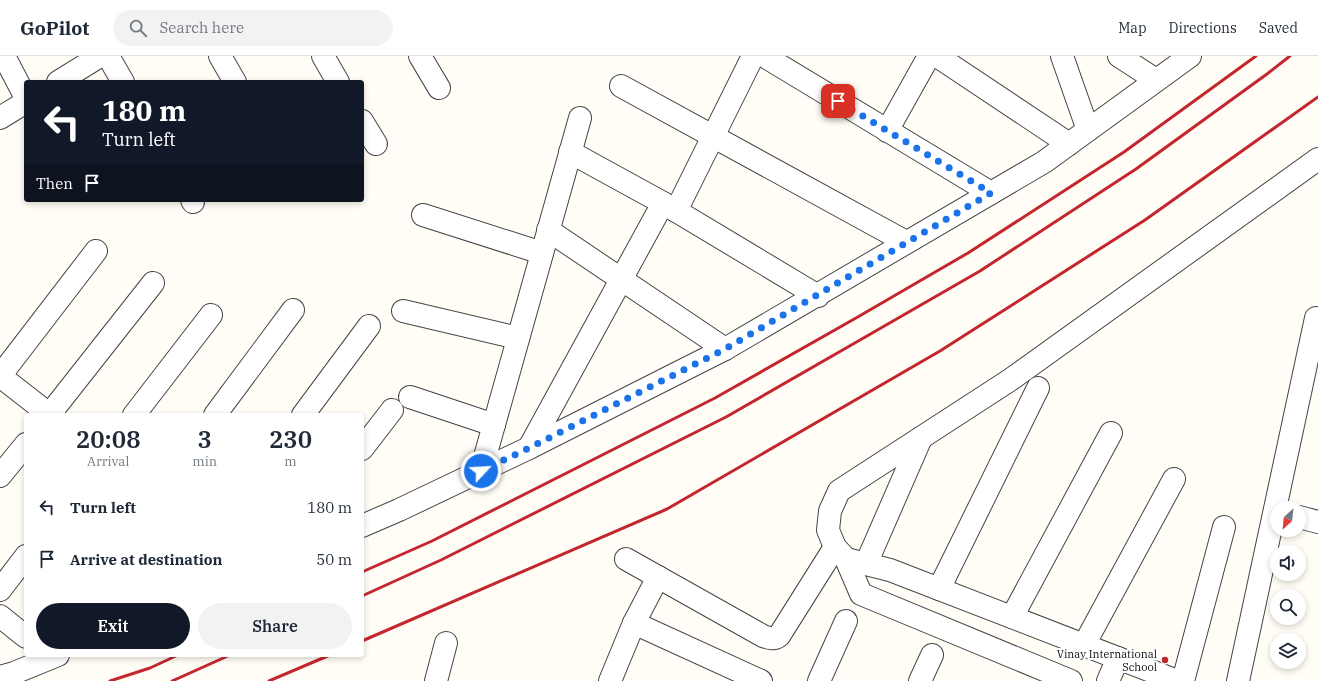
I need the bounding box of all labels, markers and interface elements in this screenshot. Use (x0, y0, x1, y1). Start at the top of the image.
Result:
search box (113, 10, 393, 46)
text: GoPilot (20, 16, 89, 40)
icon: search (127, 17, 149, 39)
text: Search here (159, 18, 244, 37)
text: Map (1118, 19, 1147, 37)
text: Directions (1169, 19, 1237, 37)
text: Saved (1259, 19, 1298, 37)
pin (821, 84, 855, 118)
icon: arrive (827, 90, 849, 112)
text: 180 m (102, 92, 186, 129)
icon: left (36, 96, 88, 148)
text: Turn left (102, 128, 176, 151)
icon: arrive (81, 172, 103, 194)
text: Then (36, 174, 73, 193)
text: 20:08 (76, 423, 141, 455)
text: 3 (198, 423, 212, 455)
text: 230 (269, 423, 312, 455)
position arrow (460, 450, 502, 492)
text: Arrival (87, 453, 129, 470)
text: min (192, 453, 217, 470)
text: m (284, 453, 297, 470)
icon: left (36, 496, 58, 518)
text: Turn left (70, 498, 136, 517)
text: 180 m (307, 498, 352, 517)
north arrow (1270, 501, 1306, 537)
map controls (1270, 501, 1306, 669)
button: sound (1270, 545, 1306, 581)
icon: arrive (36, 548, 58, 570)
text: Arrive at destination (70, 550, 222, 569)
text: 50 m (316, 550, 352, 569)
button: search (1270, 589, 1306, 625)
button: Exit (36, 603, 190, 649)
button: Share (198, 603, 352, 649)
button: layers (1270, 633, 1306, 669)
place label: Vinay International School (1057, 647, 1157, 674)
marker: Vinay International School (1160, 655, 1170, 665)

